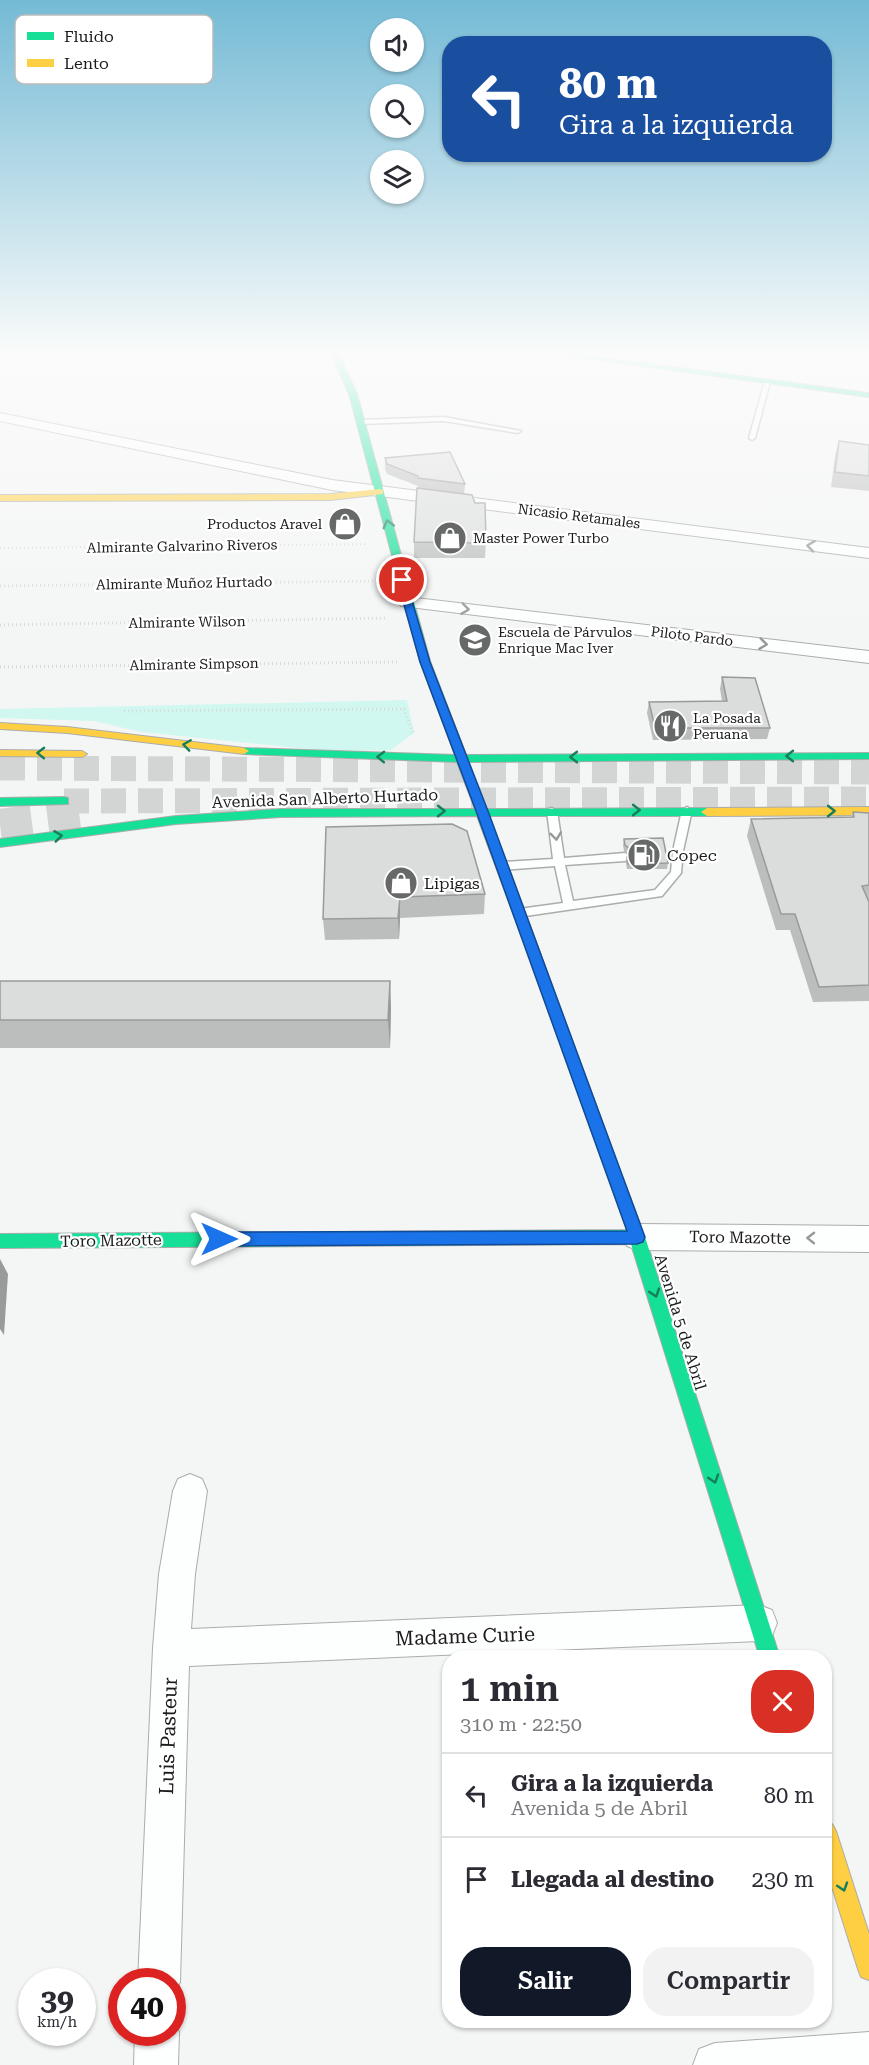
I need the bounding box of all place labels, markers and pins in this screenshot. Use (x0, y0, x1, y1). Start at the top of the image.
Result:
shop icon: Productos Aravel (327, 506, 363, 542)
place label: Productos Aravel (207, 516, 323, 532)
shop icon: Master Power Turbo (432, 520, 468, 556)
place label: Master Power Turbo (473, 530, 609, 546)
pin (376, 554, 427, 605)
school or university icon: Escuela de Párvulos Enrique Mac Iver (457, 622, 493, 658)
place label: Escuela de Párvulos Enrique Mac Iver (498, 624, 633, 656)
restaurant icon: La Posada Peruana (652, 708, 688, 744)
place label: La Posada Peruana (693, 710, 761, 742)
fuel station icon: Copec (626, 837, 662, 873)
place label: Copec (667, 846, 717, 865)
shop icon: Lipigas (383, 865, 419, 901)
place label: Lipigas (424, 874, 480, 893)

